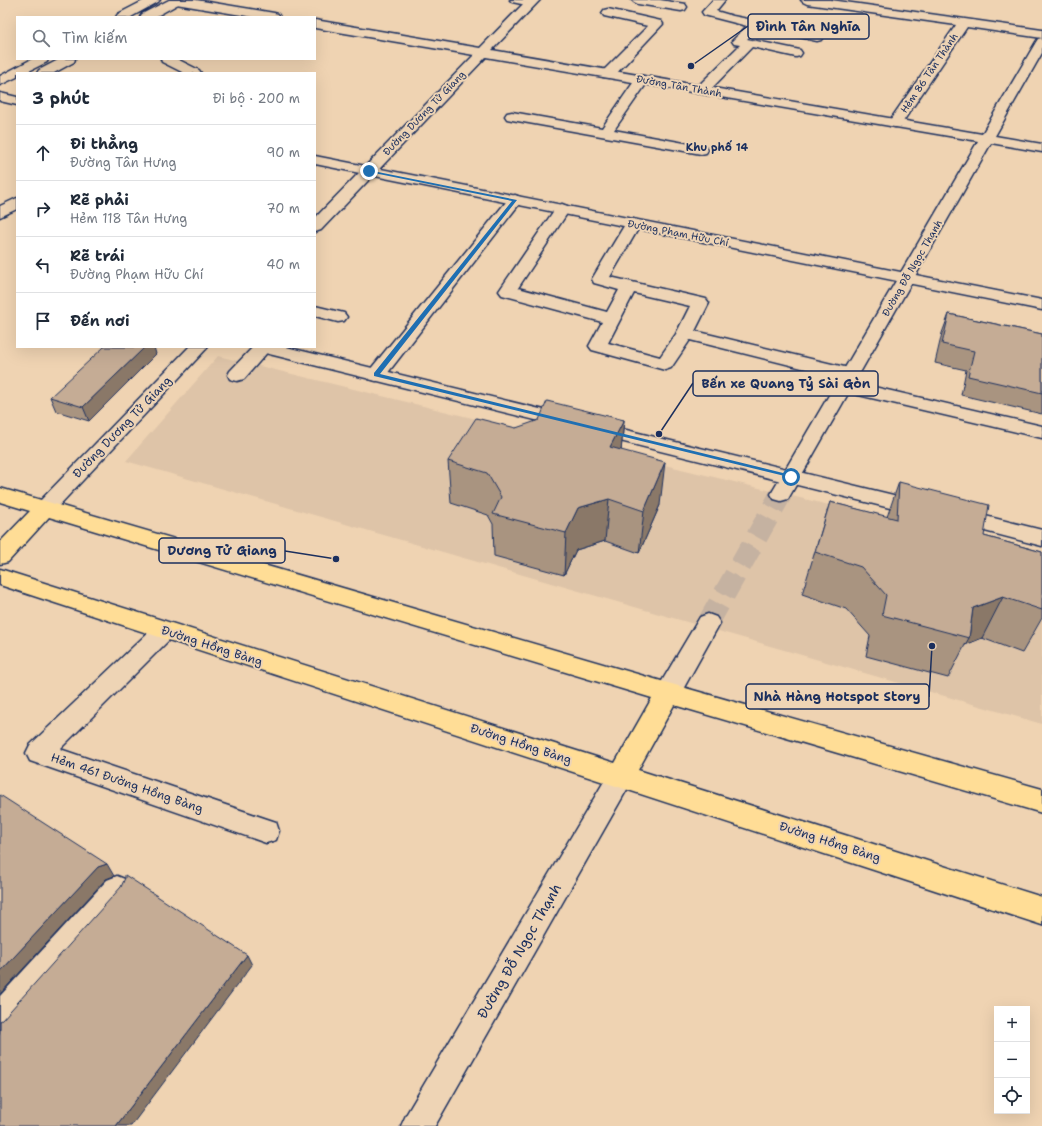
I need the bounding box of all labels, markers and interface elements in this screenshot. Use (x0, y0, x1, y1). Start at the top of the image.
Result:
callout: Đình Tân Nghĩa (748, 14, 869, 39)
search box (16, 16, 316, 60)
text: Đình Tân Nghĩa (756, 18, 861, 35)
icon: search (30, 27, 52, 49)
text: Tìm kiếm (62, 28, 127, 48)
street label: Hẻm 86 Tân Thành (897, 30, 961, 116)
street label: Đường Dương Tử Giang (380, 68, 468, 158)
street label: Đường Tân Thành (635, 72, 723, 100)
text: 3 phút (32, 87, 90, 109)
text: Đi bộ · 200 m (213, 90, 300, 107)
text: Đi thẳng (70, 134, 138, 154)
district label: Khu phố 14 (686, 140, 749, 155)
icon: ahead (32, 142, 54, 164)
text: 90 m (266, 144, 300, 161)
text: Đường Tân Hưng (70, 154, 177, 171)
route end (360, 162, 378, 180)
text: Rẽ phải (70, 190, 129, 210)
icon: right (32, 198, 54, 220)
text: 70 m (266, 200, 300, 217)
text: Hẻm 118 Tân Hưng (70, 210, 187, 227)
street label: Đường Phạm Hữu Chí (626, 217, 730, 249)
street label: Đường Đỗ Ngọc Thạnh (879, 217, 945, 319)
text: Rẽ trái (70, 246, 125, 266)
icon: left (32, 254, 54, 276)
text: 40 m (266, 256, 300, 273)
text: Đường Phạm Hữu Chí (70, 266, 203, 283)
icon: arrive (32, 310, 54, 332)
text: Đến nơi (70, 311, 129, 331)
callout: Bến xe Quang Tỷ Sài Gòn (693, 371, 878, 396)
street label: Đường Dương Tử Giang (69, 373, 175, 481)
text: Bến xe Quang Tỷ Sài Gòn (702, 375, 871, 392)
route start (782, 468, 800, 486)
callout: Dương Tử Giang (159, 538, 285, 563)
text: Dương Tử Giang (167, 542, 277, 559)
street label: Đường Hồng Bàng (159, 622, 265, 670)
callout: Nhà Hàng Hotspot Story (746, 684, 929, 709)
text: Nhà Hàng Hotspot Story (754, 688, 920, 705)
street label: Đường Hồng Bàng (468, 720, 574, 768)
street label: Hẻm 461 Đường Hồng Bàng (49, 749, 205, 817)
street label: Đường Hồng Bàng (777, 818, 883, 866)
street label: Đường Đỗ Ngọc Thạnh (473, 880, 565, 1022)
map controls (994, 1006, 1030, 1114)
button: + (994, 1006, 1030, 1042)
button: − (994, 1042, 1030, 1078)
button: locate (994, 1078, 1030, 1114)

